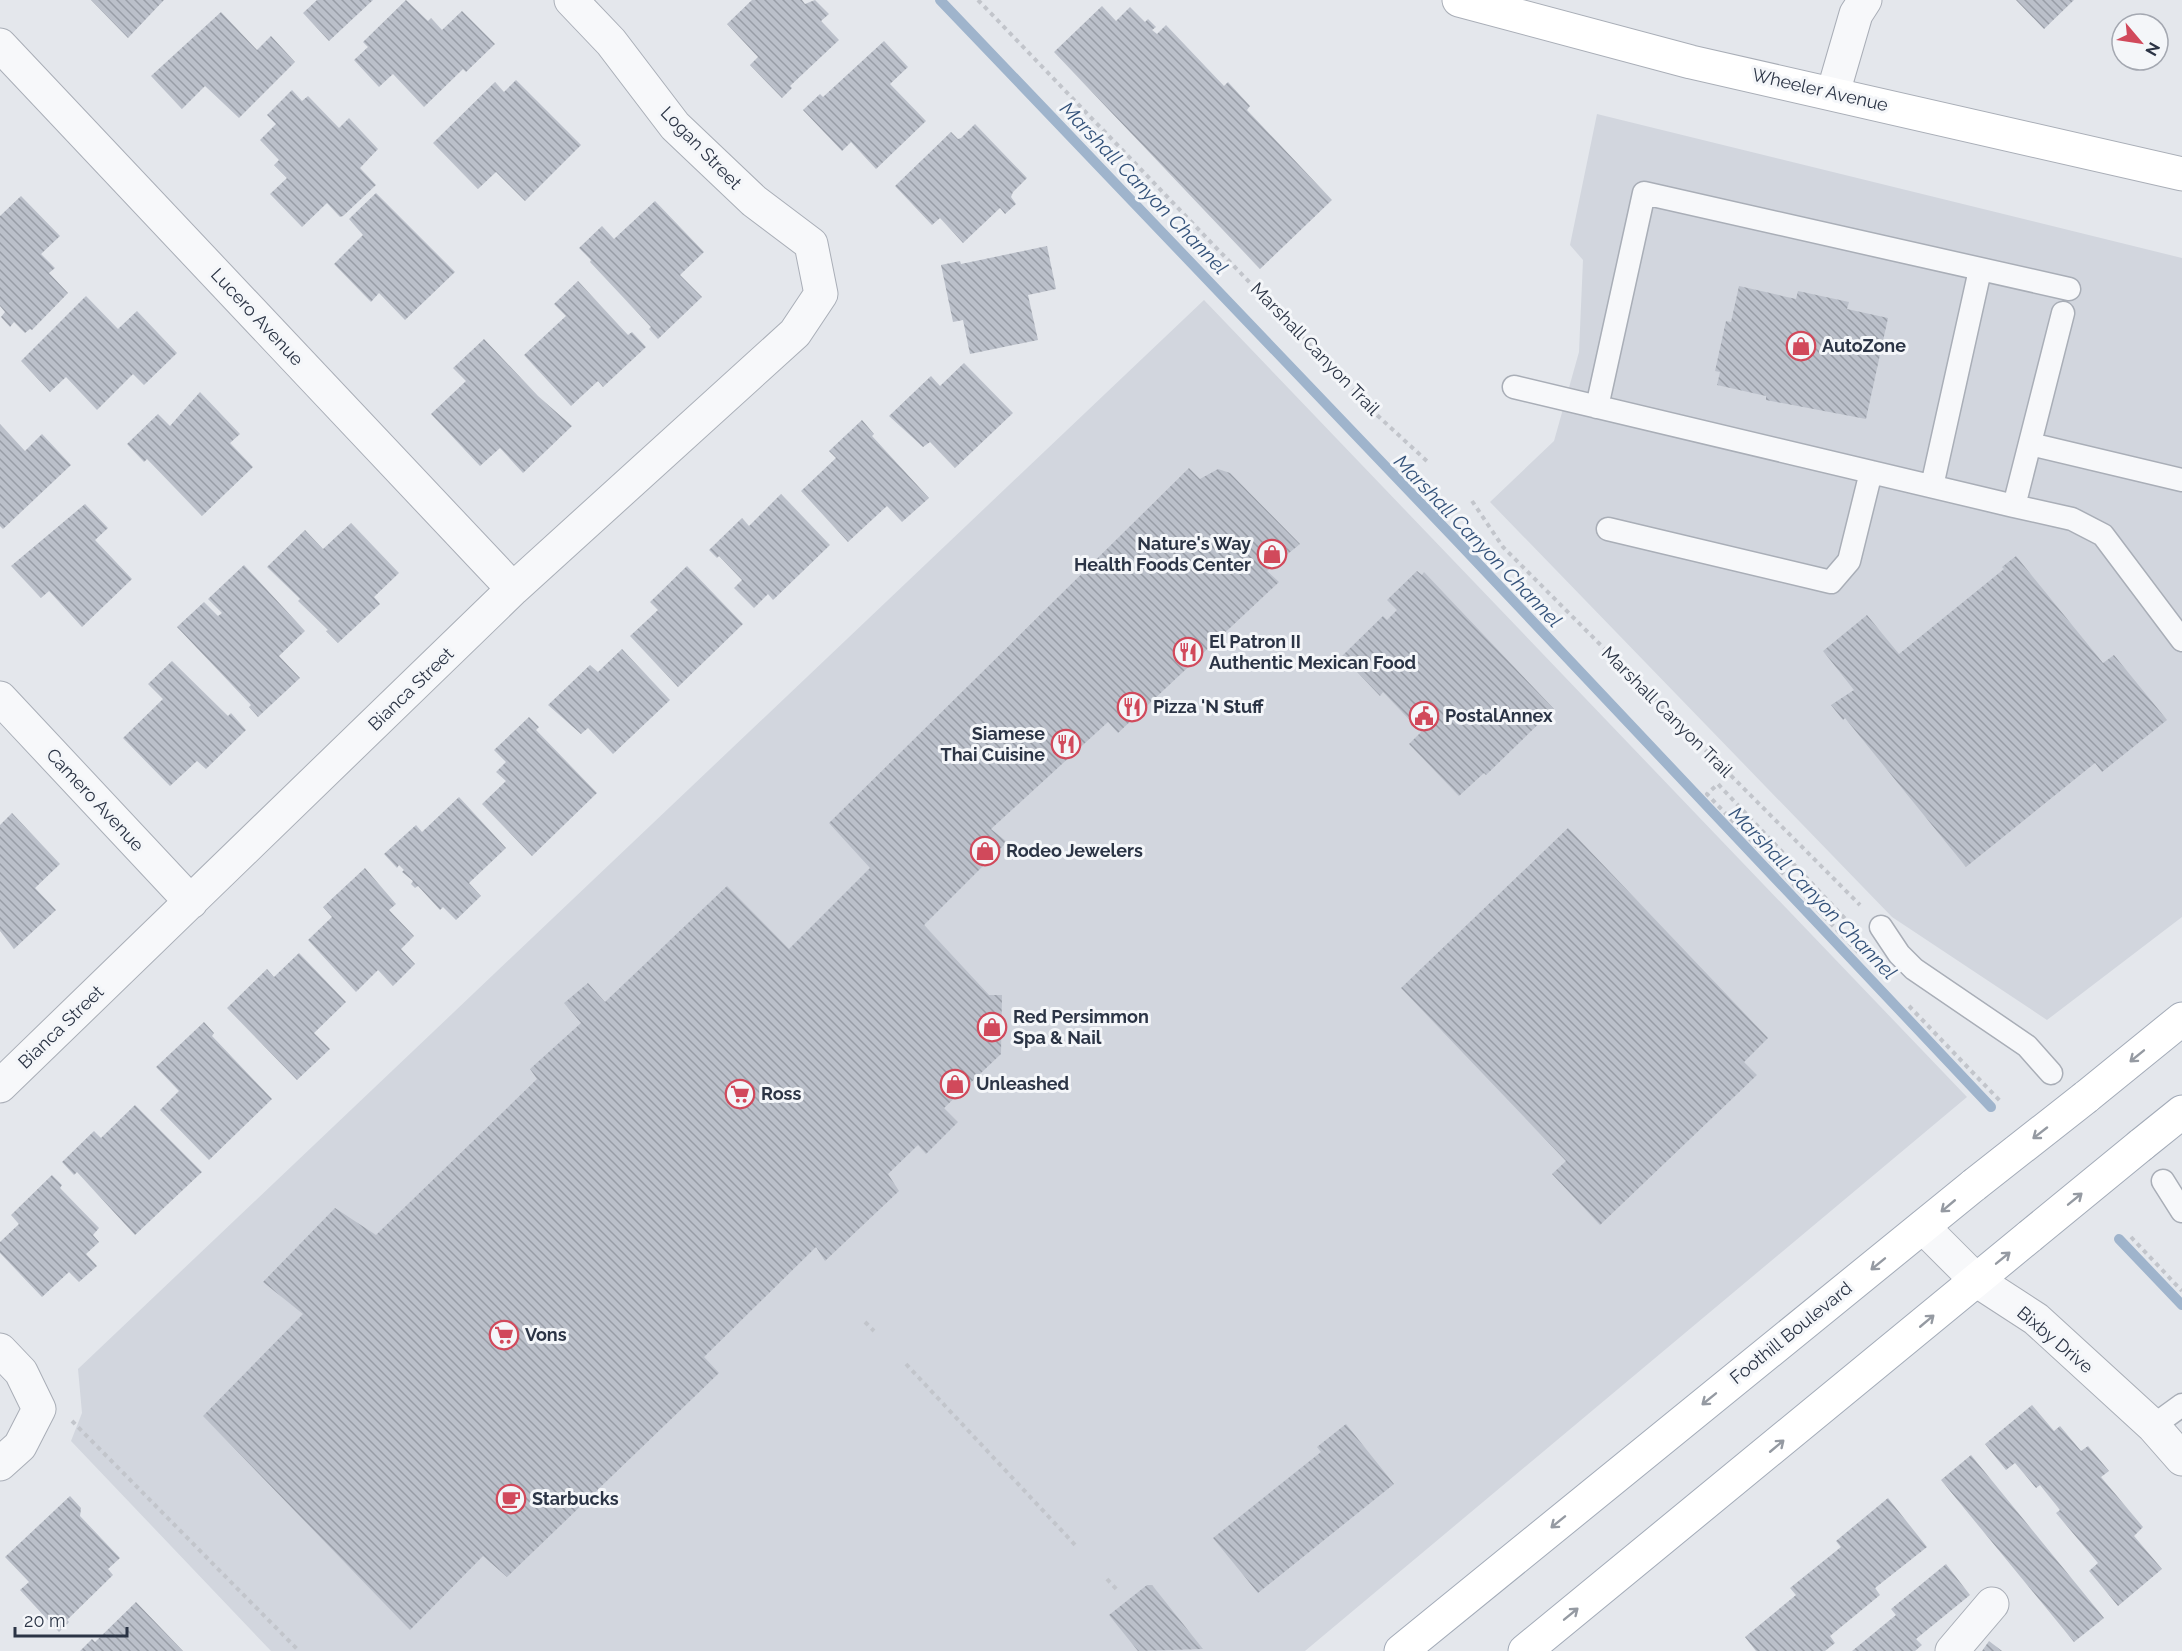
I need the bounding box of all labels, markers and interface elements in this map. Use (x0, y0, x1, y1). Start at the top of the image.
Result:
north arrow (2110, 12, 2170, 72)
text: N (2141, 39, 2164, 59)
street label: Wheeler Avenue (1750, 64, 1891, 115)
water label: Marshall Canyon Channel (1055, 97, 1233, 279)
street label: Logan Street (657, 102, 746, 193)
street label: Lucero Avenue (207, 264, 308, 370)
street label: Marshall Canyon Trail (1247, 278, 1384, 419)
shop icon: AutoZone (1785, 330, 1817, 362)
place label: AutoZone (1822, 335, 1906, 356)
water label: Marshall Canyon Channel (1389, 450, 1567, 632)
place label: Nature's Way Health Foods Center (1074, 533, 1251, 575)
shop icon: Nature's Way Health Foods Center (1256, 538, 1288, 570)
place label: El Patron II Authentic Mexican Food (1209, 631, 1416, 673)
restaurant icon: El Patron II Authentic Mexican Food (1172, 636, 1204, 668)
street label: Marshall Canyon Trail (1598, 642, 1737, 781)
street label: Bianca Street (364, 643, 458, 735)
restaurant icon: Pizza 'N Stuff (1116, 691, 1148, 723)
place label: Pizza 'N Stuff (1153, 696, 1264, 717)
public building icon: PostalAnnex (1408, 700, 1440, 732)
place label: PostalAnnex (1445, 705, 1553, 726)
place label: Siamese Thai Cuisine (941, 723, 1045, 765)
restaurant icon: Siamese Thai Cuisine (1050, 728, 1082, 760)
street label: Camero Avenue (42, 744, 149, 856)
water label: Marshall Canyon Channel (1724, 802, 1902, 984)
shop icon: Rodeo Jewelers (969, 835, 1001, 867)
place label: Rodeo Jewelers (1006, 840, 1143, 861)
street label: Bianca Street (14, 981, 108, 1073)
place label: Red Persimmon Spa & Nail (1013, 1006, 1149, 1048)
shop icon: Red Persimmon Spa & Nail (976, 1011, 1008, 1043)
one-way arrow (2129, 1049, 2145, 1062)
shop icon: Unleashed (939, 1068, 971, 1100)
place label: Unleashed (976, 1073, 1069, 1094)
supermarket icon: Ross (724, 1078, 756, 1110)
place label: Ross (761, 1083, 801, 1104)
one-way arrow (2032, 1126, 2048, 1139)
one-way arrow (2067, 1193, 2083, 1206)
one-way arrow (1941, 1199, 1957, 1212)
one-way arrow (1995, 1251, 2010, 1265)
one-way arrow (1870, 1257, 1886, 1270)
street label: Foothill Boulevard (1726, 1277, 1856, 1388)
street label: Bixby Drive (2013, 1302, 2098, 1378)
one-way arrow (1919, 1314, 1934, 1328)
supermarket icon: Vons (488, 1319, 520, 1351)
place label: Vons (525, 1324, 567, 1345)
one-way arrow (1701, 1392, 1717, 1405)
one-way arrow (1769, 1439, 1785, 1452)
cafe icon: Starbucks (495, 1483, 527, 1515)
place label: Starbucks (532, 1488, 619, 1509)
one-way arrow (1550, 1516, 1566, 1529)
scale bar (15, 1600, 128, 1638)
one-way arrow (1562, 1608, 1578, 1621)
text: 20 m (24, 1610, 66, 1631)

